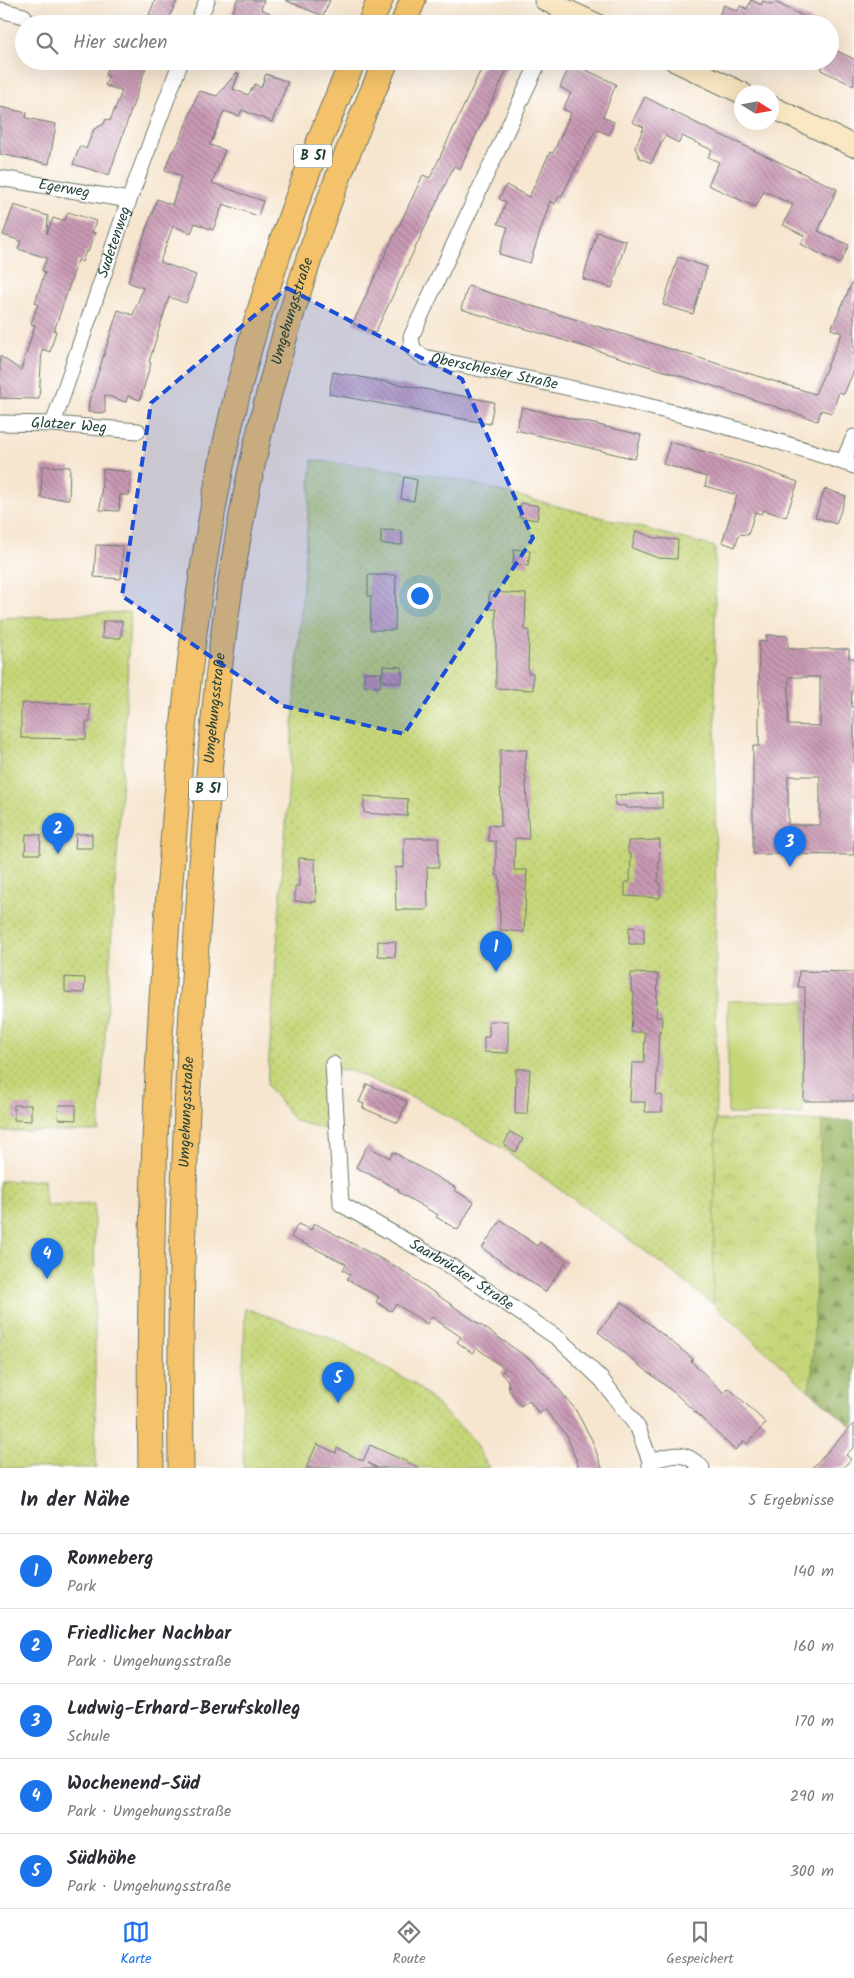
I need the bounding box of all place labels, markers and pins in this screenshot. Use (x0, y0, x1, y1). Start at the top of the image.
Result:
pin: 2 (42, 813, 74, 854)
pin: 3 (774, 826, 806, 867)
pin: 1 (480, 931, 512, 972)
pin: 4 (31, 1238, 63, 1279)
pin: 5 (322, 1362, 354, 1403)

